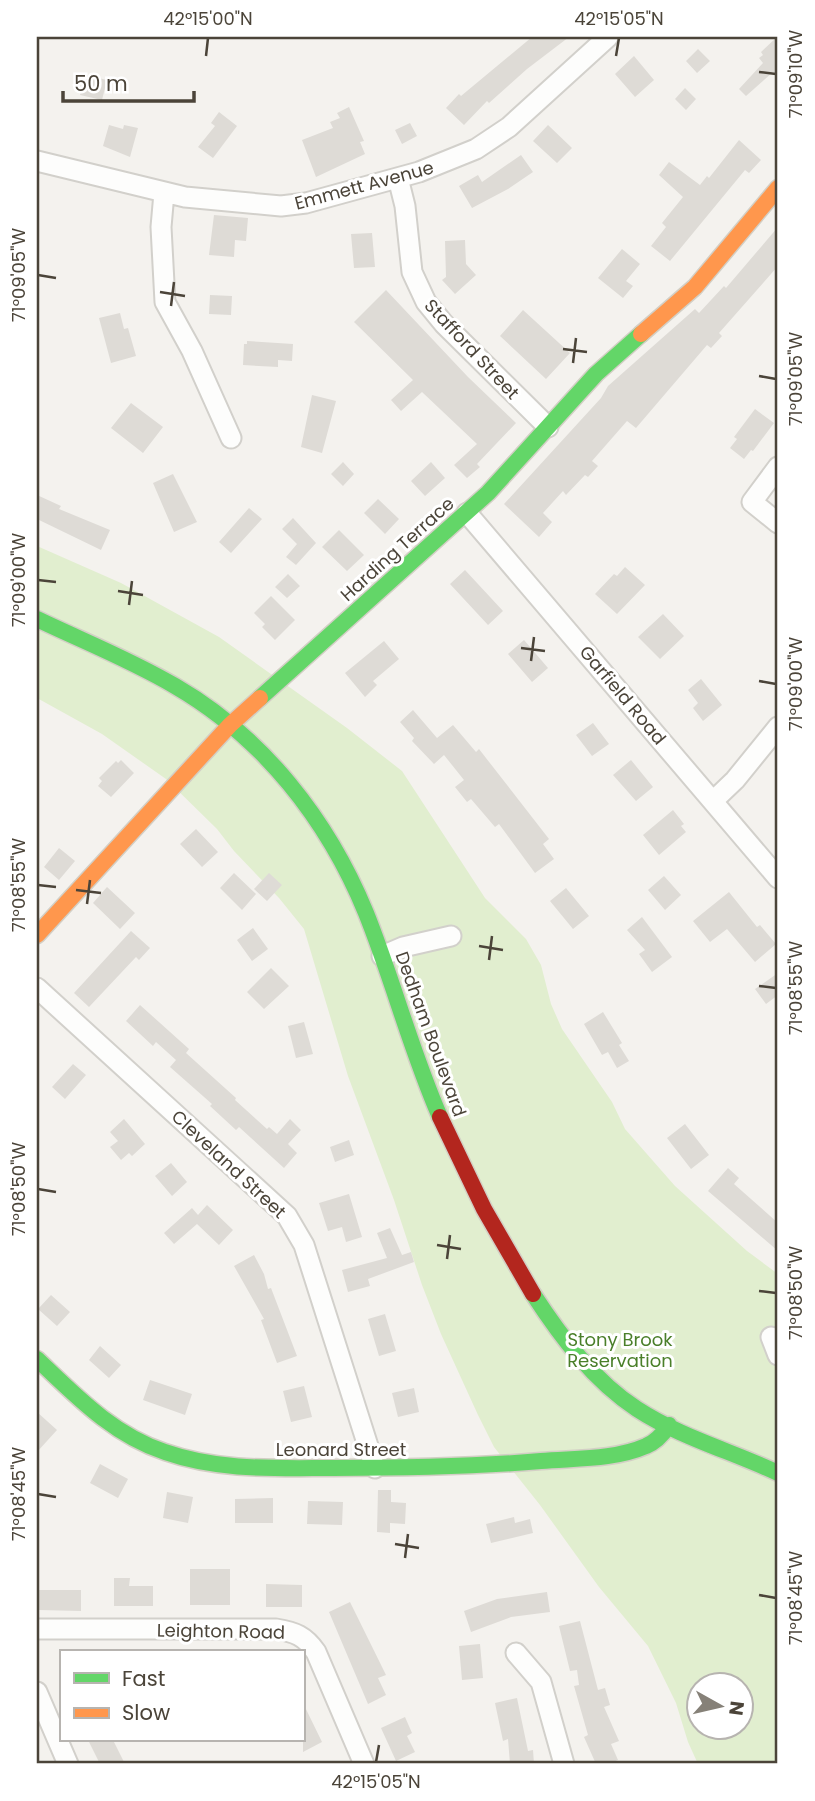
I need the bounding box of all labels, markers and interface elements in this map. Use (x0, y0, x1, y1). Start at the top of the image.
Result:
text: 42°15'00"N (163, 6, 253, 31)
text: 42°15'05"N (574, 6, 664, 31)
text: 71°09'10"W (783, 29, 808, 118)
scale bar (63, 60, 194, 104)
text: 50 m (74, 69, 128, 98)
street label: Emmett Avenue (292, 154, 436, 216)
text: 71°09'05"W (6, 228, 31, 322)
street label: Stafford Street (419, 293, 525, 405)
text: 71°09'05"W (783, 332, 808, 426)
street label: Harding Terrace (335, 491, 459, 607)
text: 71°09'00"W (6, 533, 31, 627)
text: 71°09'00"W (783, 637, 808, 731)
street label: Garfield Road (574, 640, 672, 750)
text: 71°08'55"W (6, 838, 31, 932)
text: 71°08'55"W (783, 941, 808, 1035)
street label: Dedham Boulevard (390, 948, 472, 1120)
street label: Cleveland Street (166, 1104, 292, 1224)
text: 71°08'50"W (6, 1142, 31, 1236)
text: 71°08'50"W (783, 1246, 808, 1340)
park label: Stony Brook Reservation (567, 1327, 673, 1373)
street label: Leonard Street (276, 1437, 406, 1462)
text: 71°08'45"W (6, 1447, 31, 1541)
text: 71°08'45"W (783, 1551, 808, 1645)
street label: Leighton Road (157, 1617, 285, 1645)
legend (60, 1650, 304, 1742)
text: Fast (122, 1664, 165, 1693)
north arrow (686, 1672, 756, 1742)
text: Slow (122, 1698, 170, 1727)
text: N (722, 1699, 751, 1717)
text: 42°15'05"N (331, 1769, 421, 1794)

